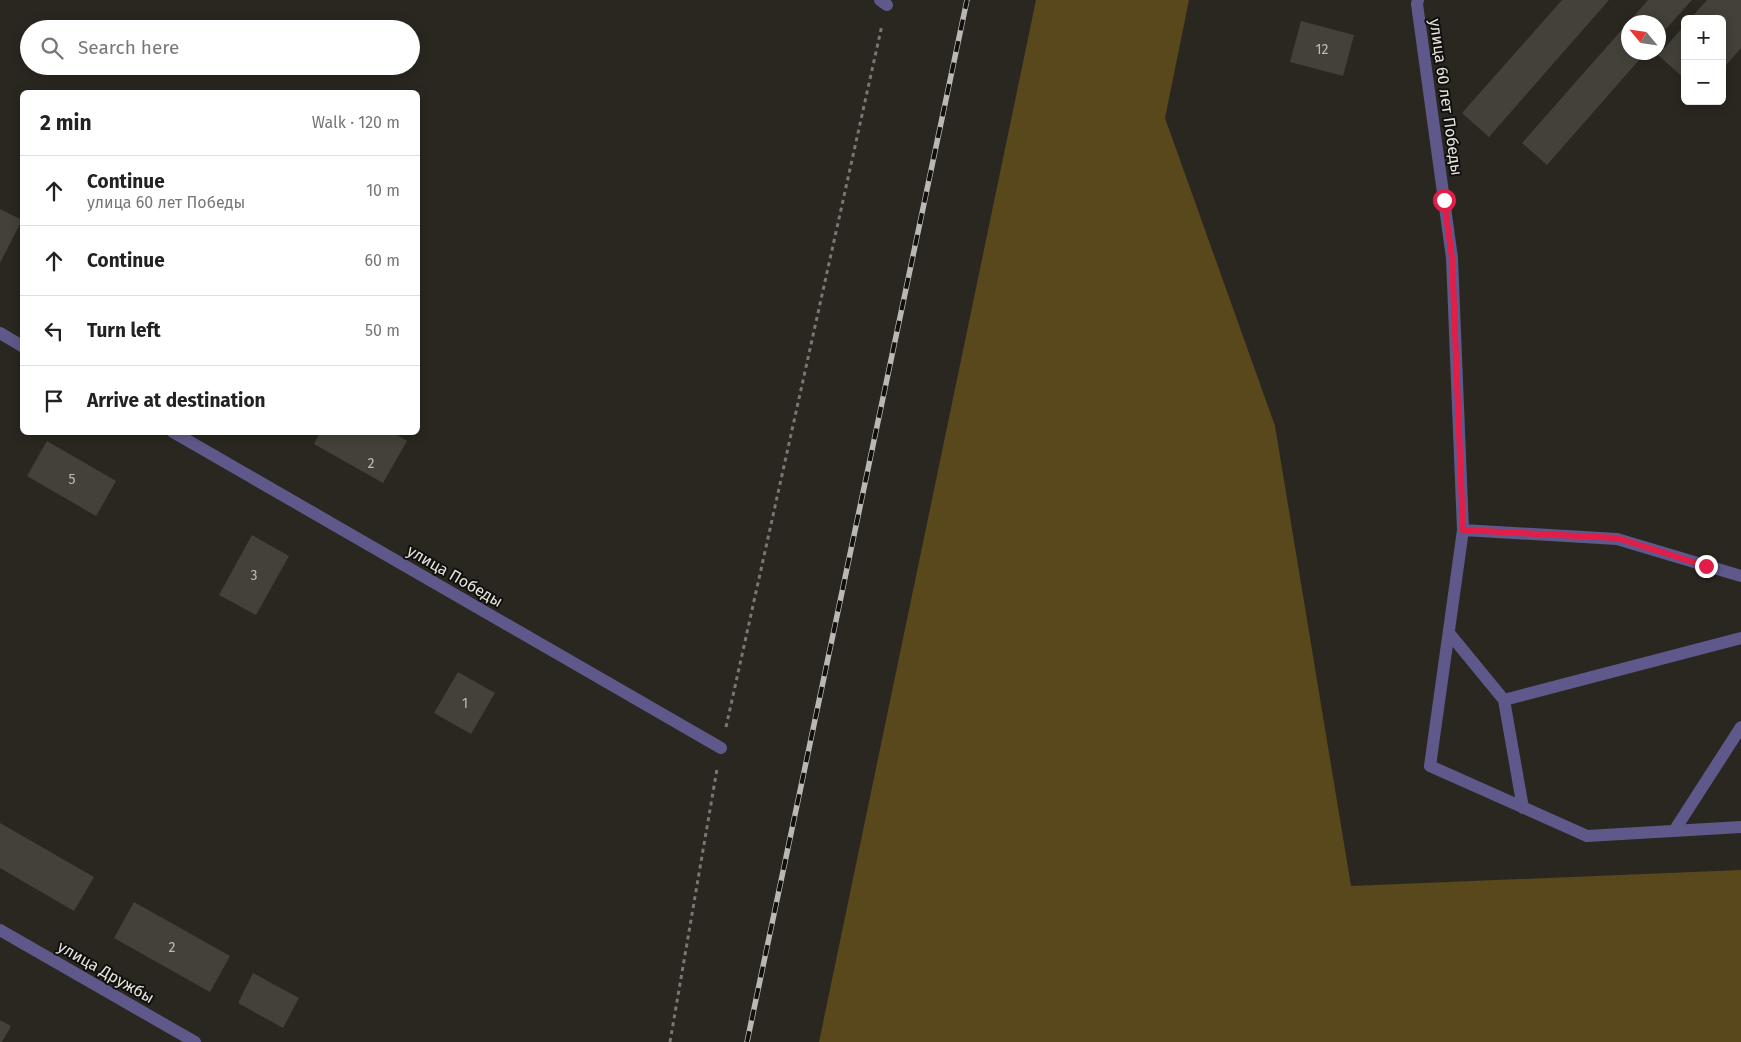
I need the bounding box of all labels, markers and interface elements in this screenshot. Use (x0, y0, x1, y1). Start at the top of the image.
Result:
north arrow (1621, 15, 1666, 60)
map controls (1681, 15, 1726, 105)
button: + (1681, 15, 1726, 60)
street label: улица 60 лет Победы (1426, 17, 1466, 177)
search box (20, 20, 420, 75)
icon: search (38, 34, 66, 62)
text: Search here (78, 36, 179, 59)
house number: 12 (1316, 41, 1329, 58)
button: − (1681, 60, 1726, 105)
text: 2 min (40, 110, 92, 136)
text: Walk · 120 m (312, 113, 400, 132)
text: Continue (87, 170, 165, 193)
icon: ahead (40, 177, 68, 205)
text: 10 m (366, 181, 400, 200)
route start (1433, 189, 1456, 212)
text: улица 60 лет Победы (87, 193, 245, 212)
icon: ahead (40, 247, 68, 275)
text: Continue (87, 249, 165, 272)
text: 60 m (365, 251, 400, 270)
icon: left (40, 317, 68, 345)
text: Turn left (87, 319, 161, 342)
text: 50 m (365, 321, 400, 340)
icon: arrive (40, 387, 68, 415)
text: Arrive at destination (87, 389, 266, 412)
house number: 2 (368, 455, 375, 472)
house number: 5 (68, 471, 76, 488)
street label: улица Победы (404, 541, 506, 611)
route end (1695, 555, 1718, 578)
house number: 3 (251, 567, 258, 584)
house number: 1 (462, 695, 468, 712)
street label: улица Дружбы (54, 937, 158, 1007)
house number: 2 (169, 939, 176, 956)

